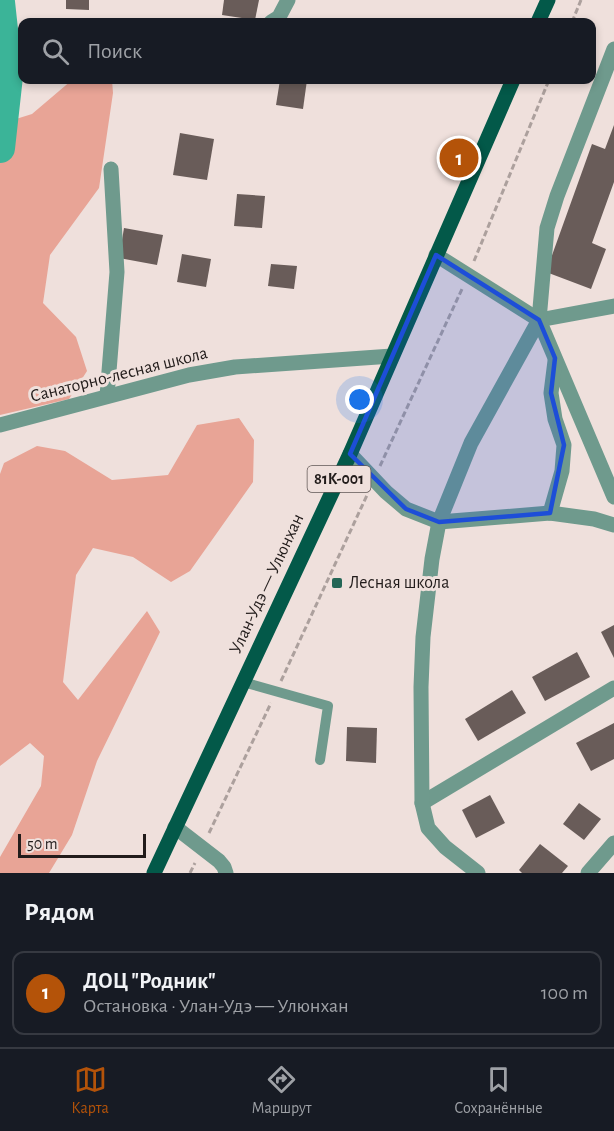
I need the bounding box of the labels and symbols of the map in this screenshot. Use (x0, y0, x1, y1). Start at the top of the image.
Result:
pin: 1 (440, 136, 478, 180)
street label: Санаторно-лесная школа (28, 344, 210, 406)
your location (345, 385, 374, 414)
road number: 81К-001 (308, 466, 370, 492)
street label: Улан-Удэ — Улюнхан (227, 511, 307, 657)
place label: Лесная школа (349, 574, 449, 592)
marker: Лесная школа (330, 576, 344, 590)
scale bar (18, 831, 146, 858)

